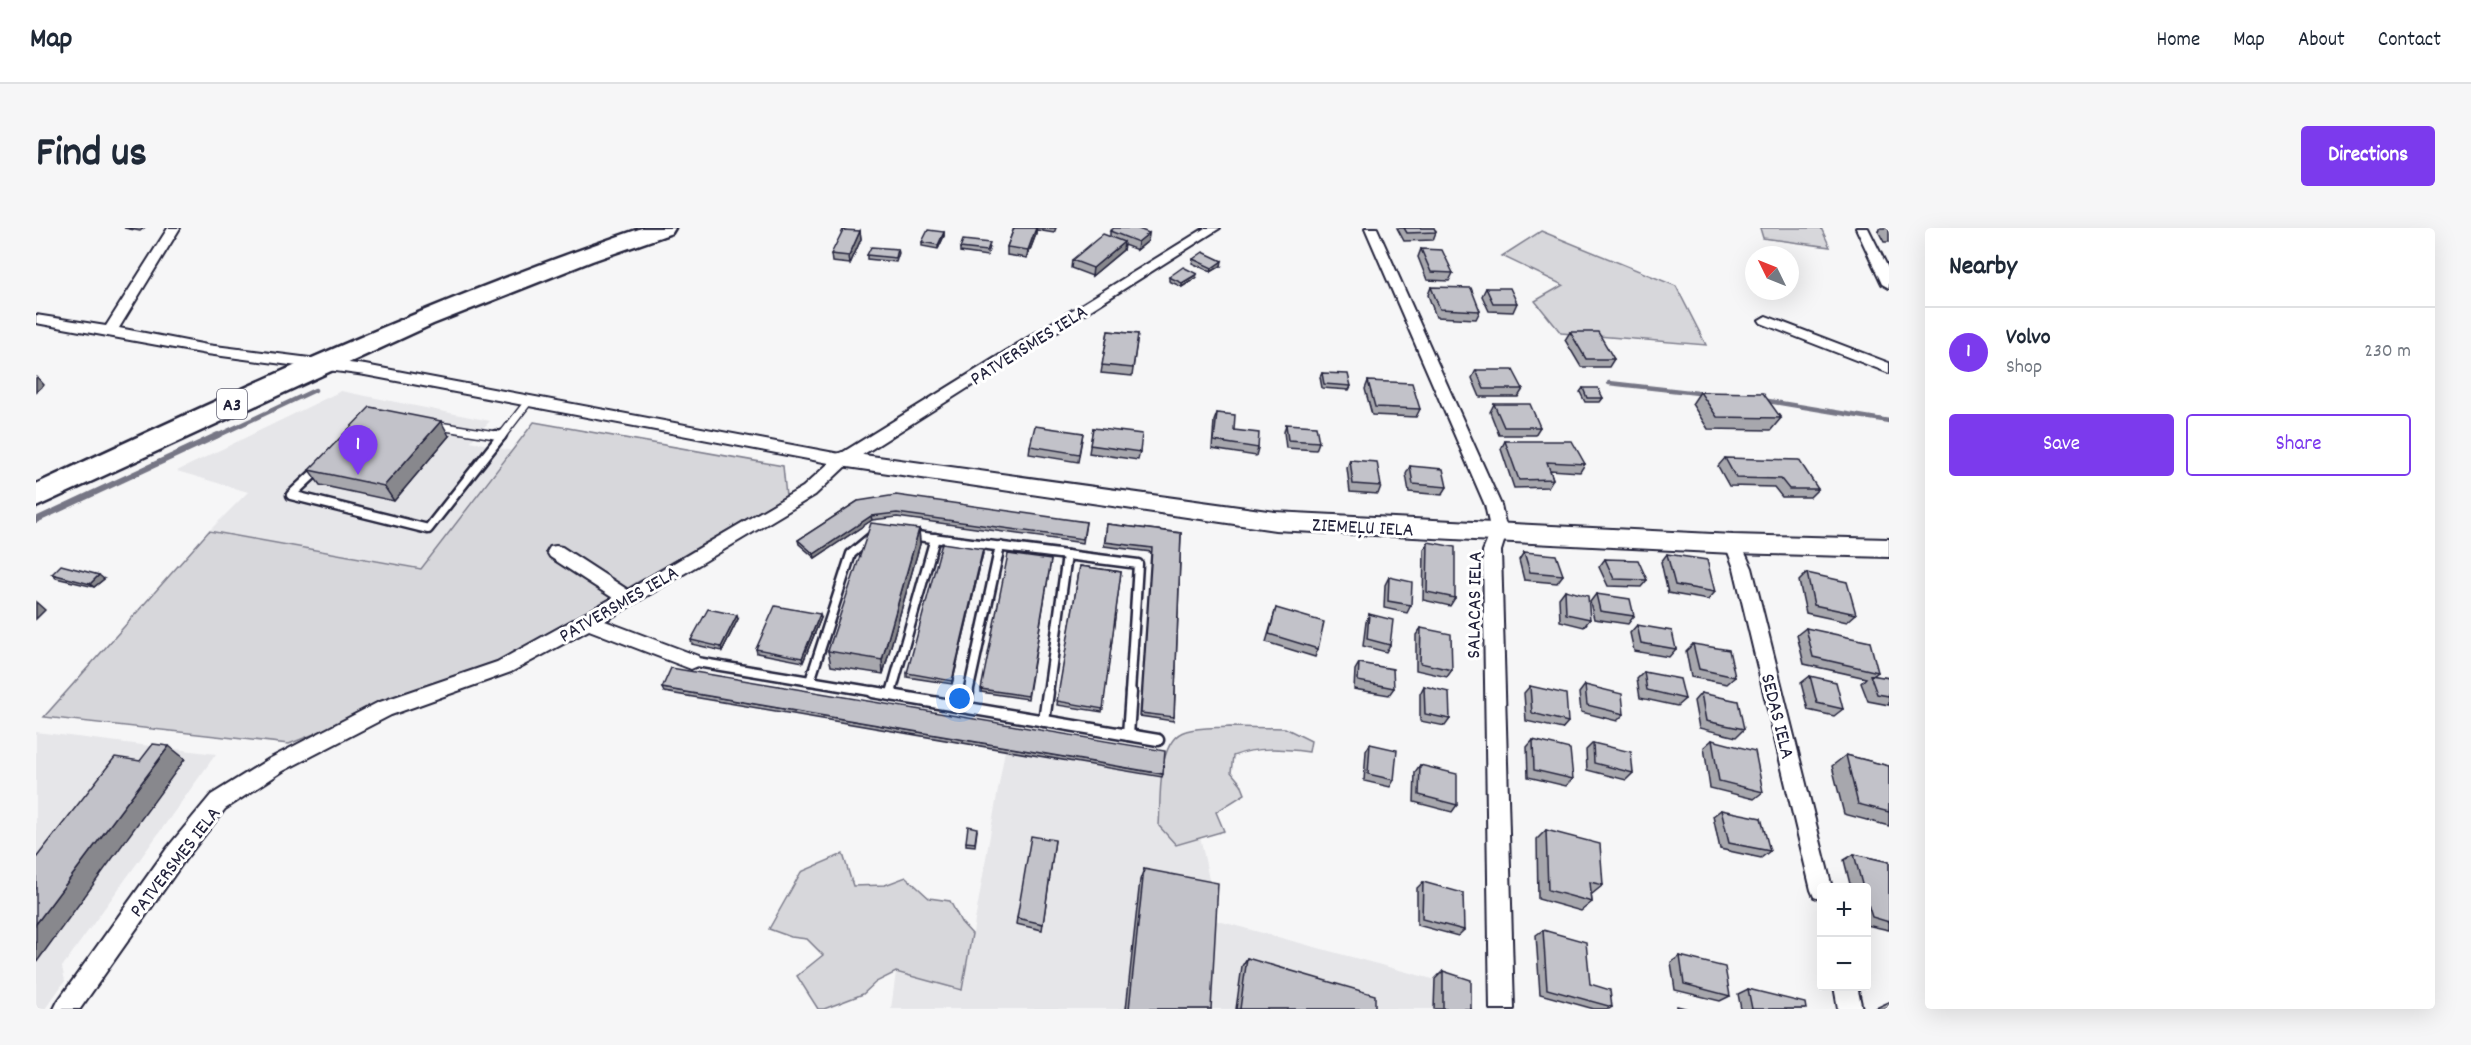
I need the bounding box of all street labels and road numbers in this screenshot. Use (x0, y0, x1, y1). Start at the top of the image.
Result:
street label: PATVERSMES IELA (965, 299, 1094, 394)
road number: A3 (217, 389, 247, 419)
street label: ZIEMEĻU IELA (1311, 512, 1414, 546)
street label: SALACAS IELA (1461, 551, 1491, 659)
street label: PATVERSMES IELA (555, 560, 685, 651)
street label: SEDAS IELA (1752, 671, 1800, 762)
street label: PATVERSMES IELA (124, 801, 229, 924)

